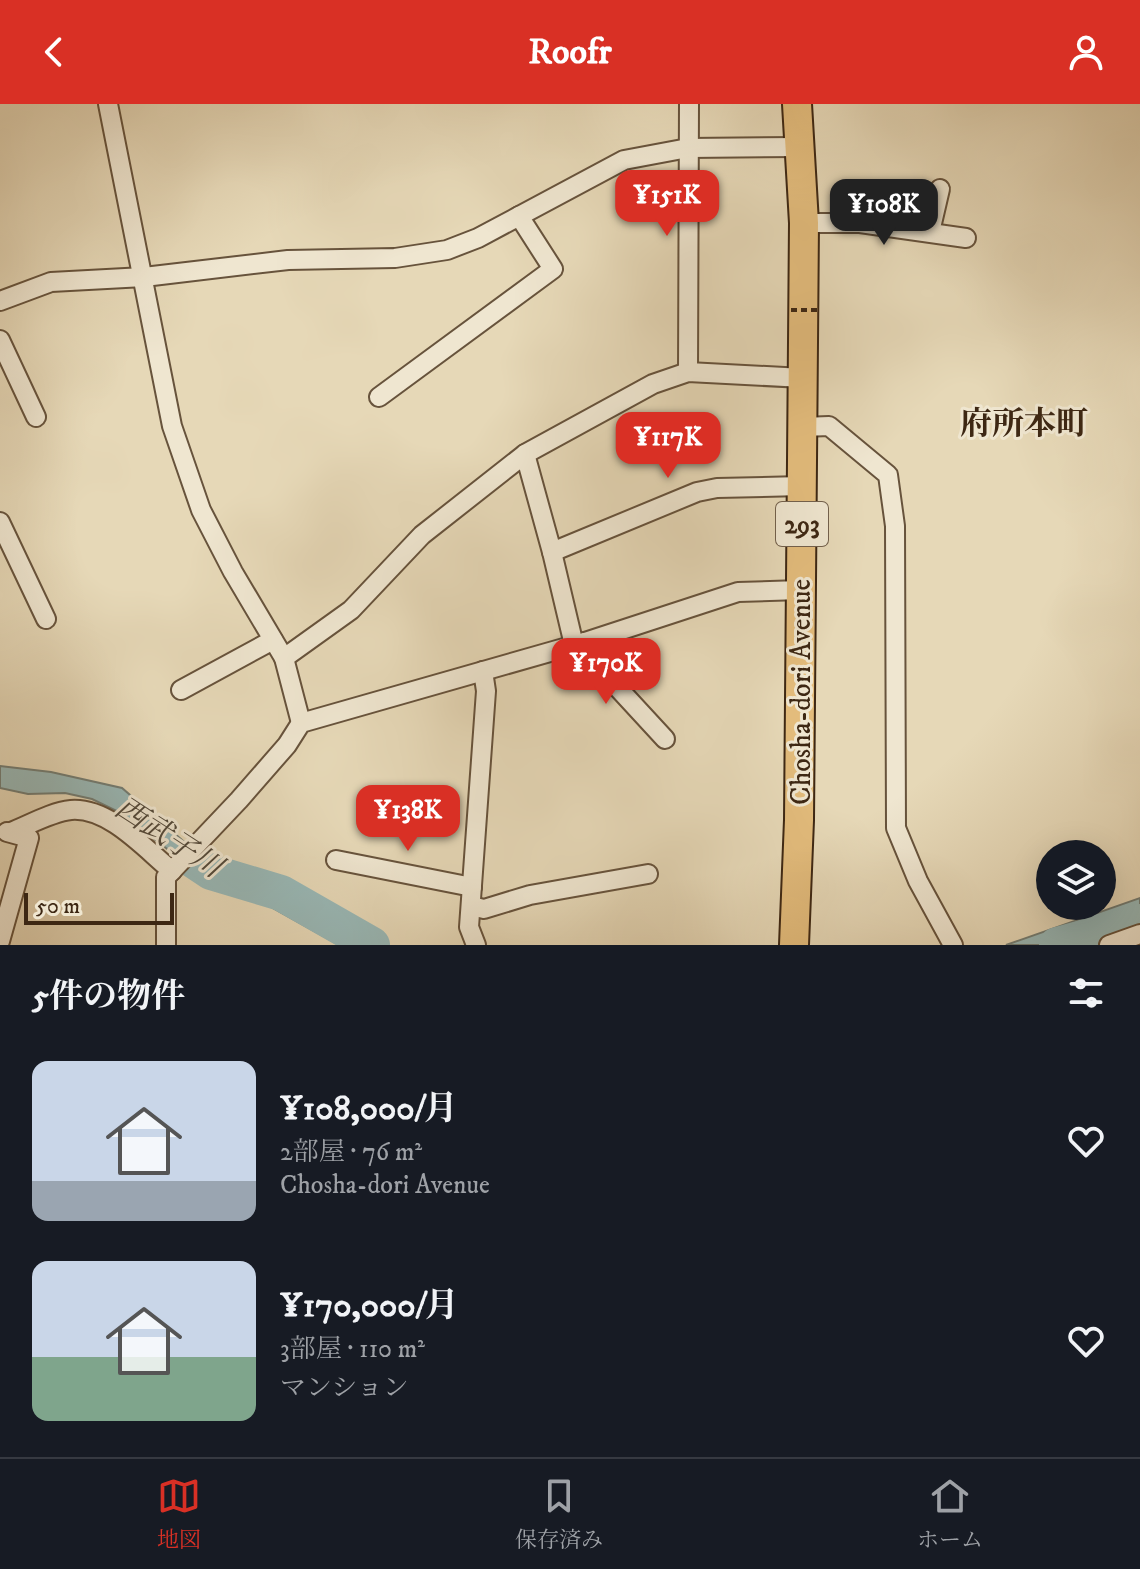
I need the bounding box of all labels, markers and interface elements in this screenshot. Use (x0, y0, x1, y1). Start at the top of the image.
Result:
icon: back (32, 30, 76, 74)
text: Roofr (528, 30, 612, 75)
icon: person (1064, 30, 1108, 74)
pin: ¥151K (611, 170, 723, 238)
text: ¥151K (633, 179, 701, 212)
pin: ¥108K (828, 179, 940, 247)
text: ¥108K (848, 188, 920, 221)
district label: 府所本町 (960, 405, 1088, 445)
pin: ¥117K (612, 412, 724, 480)
text: ¥117K (634, 421, 702, 454)
road number: 293 (776, 502, 828, 546)
street label: Chosha-dori Avenue (784, 579, 819, 805)
pin: ¥170K (550, 638, 662, 706)
text: ¥170K (570, 647, 642, 680)
pin: ¥138K (352, 785, 464, 853)
water label: 西武子川 (108, 790, 231, 888)
text: ¥138K (374, 794, 442, 827)
map controls (1036, 840, 1116, 920)
button: layers (1036, 840, 1116, 920)
scale bar (24, 889, 174, 925)
text: 50 m (36, 893, 80, 920)
icon: filters (1064, 971, 1108, 1015)
text: 5件の物件 (32, 976, 185, 1018)
text: ¥108,000/月 (280, 1088, 458, 1130)
icon: home (96, 1093, 192, 1189)
icon: heart (1064, 1119, 1108, 1163)
text: 2部屋 · 76 m² (280, 1136, 422, 1169)
text: Chosha-dori Avenue (280, 1169, 490, 1202)
text: ¥170,000/月 (280, 1285, 459, 1327)
icon: home (96, 1293, 192, 1389)
icon: heart (1064, 1319, 1108, 1363)
text: 3部屋 · 110 m² (280, 1333, 425, 1366)
text: マンション (280, 1372, 409, 1405)
tab: 地図 (157, 1474, 201, 1554)
tab: 保存済み (515, 1474, 603, 1554)
tab: ホーム (917, 1474, 983, 1554)

